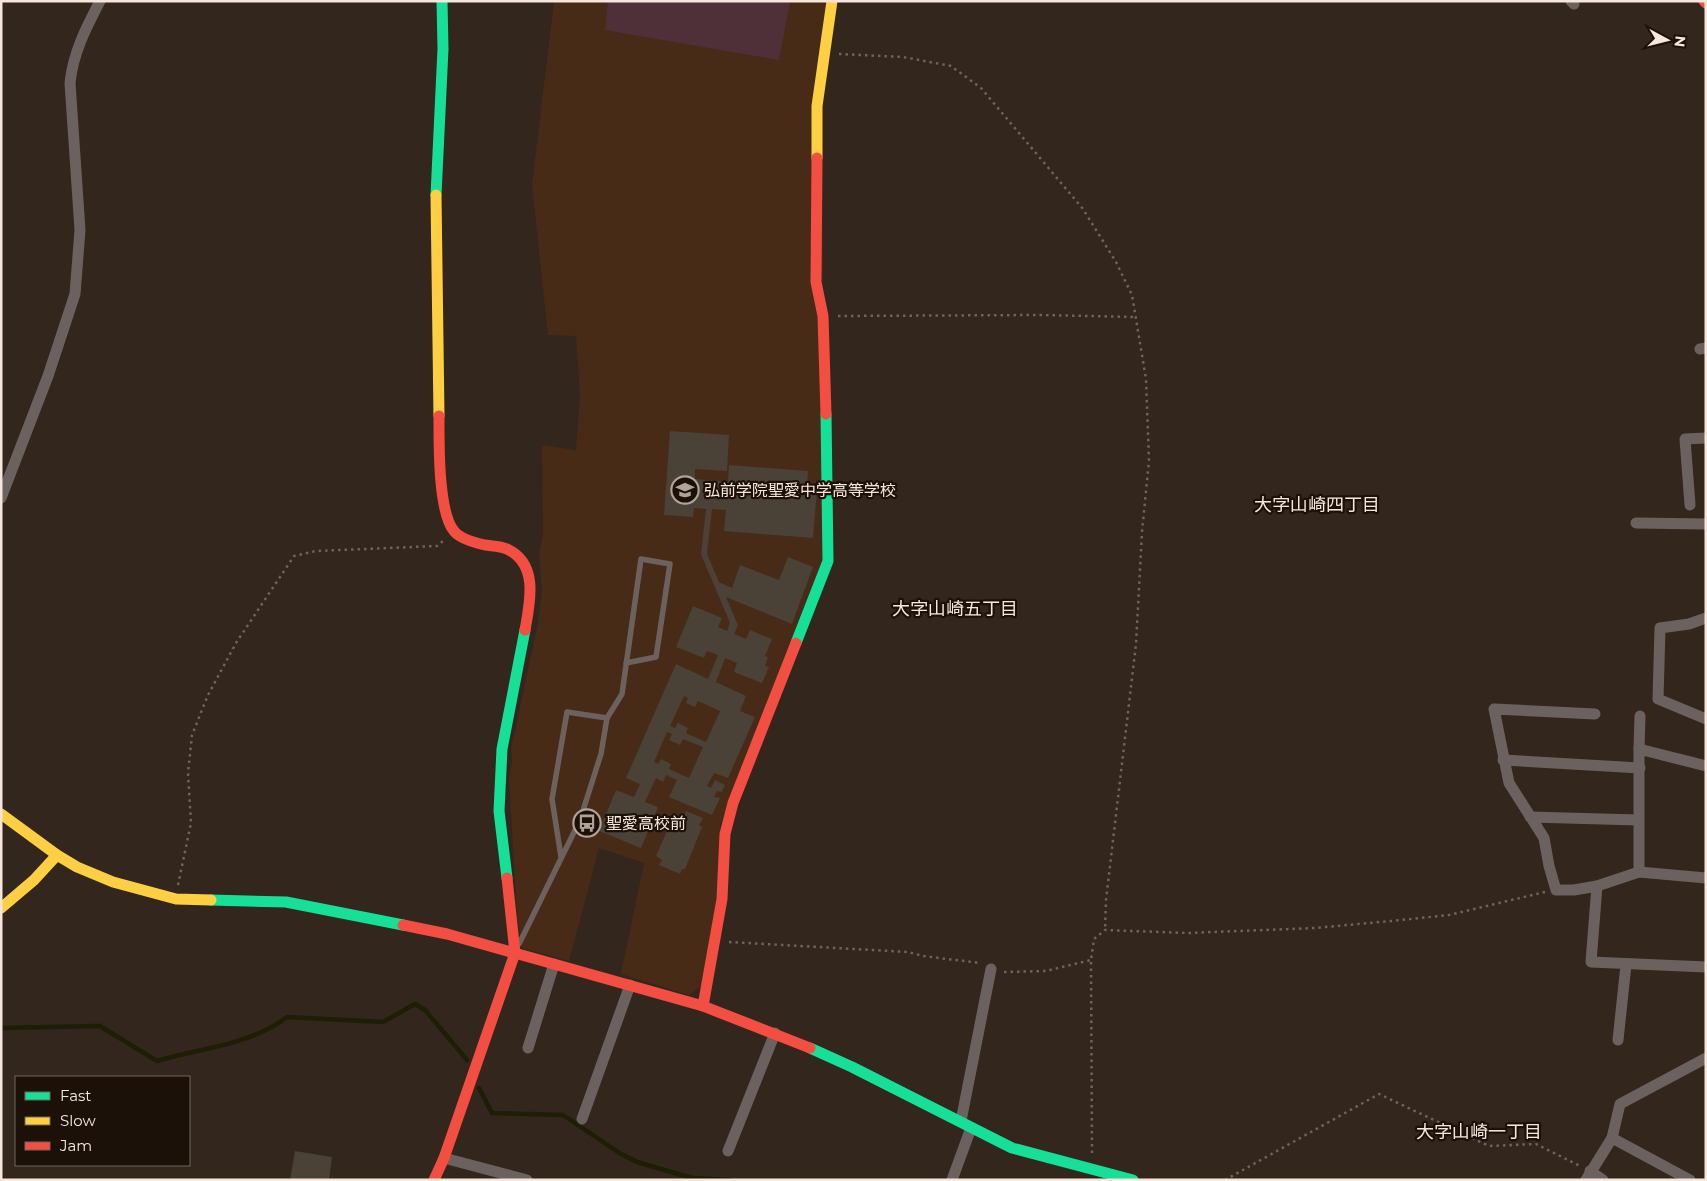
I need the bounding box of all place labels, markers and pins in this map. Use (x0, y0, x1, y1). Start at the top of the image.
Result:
school or university icon: 弘前学院聖愛中学高等学校 (670, 475, 700, 505)
place label: 弘前学院聖愛中学高等学校 (704, 481, 896, 500)
bus stop icon: 聖愛高校前 (572, 808, 602, 838)
place label: 聖愛高校前 (606, 814, 686, 833)

